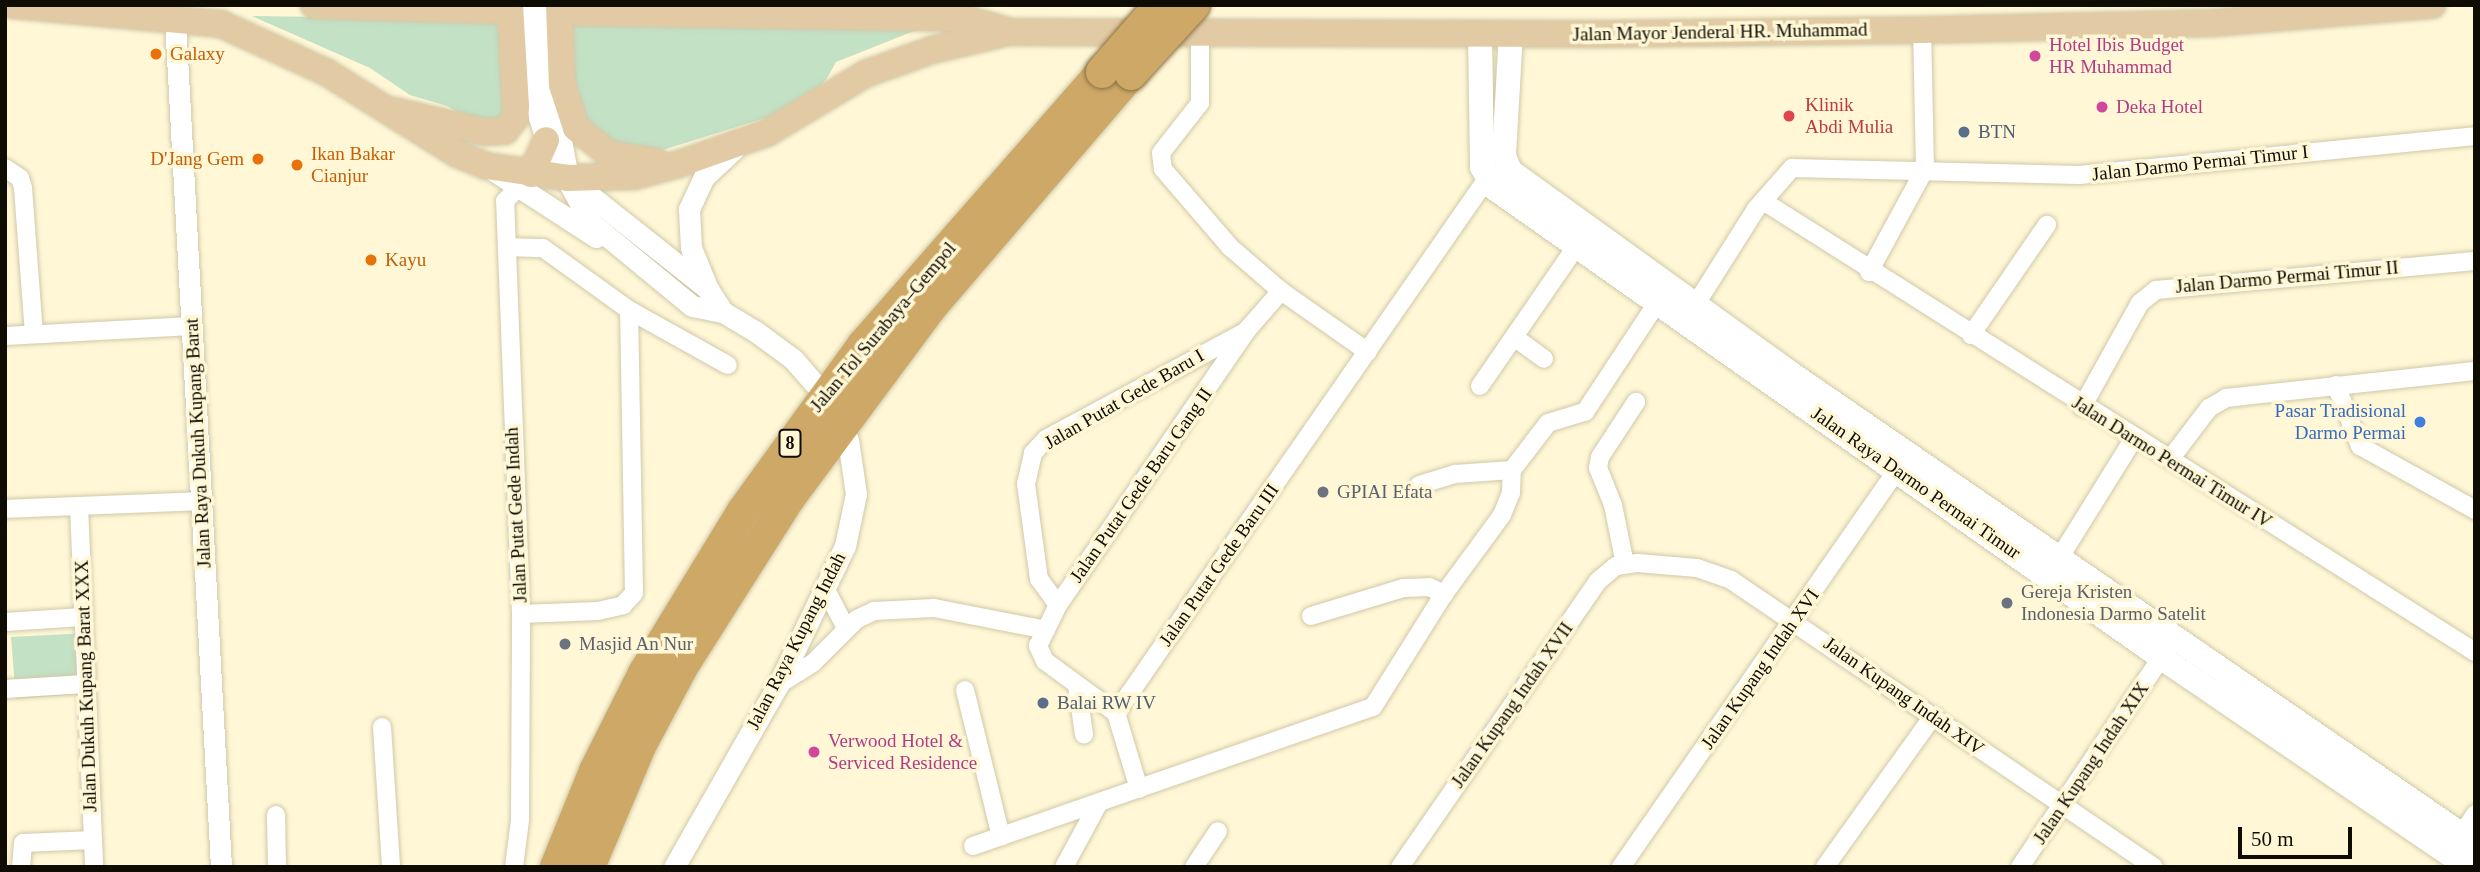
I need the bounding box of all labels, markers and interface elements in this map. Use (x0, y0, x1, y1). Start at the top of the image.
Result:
street label: Jalan Mayor Jenderal HR. Muhammad (1572, 18, 1868, 46)
place label: Hotel Ibis Budget HR Muhammad (2049, 34, 2184, 78)
place label: Galaxy (170, 43, 225, 65)
marker: Galaxy (148, 46, 164, 62)
marker: Hotel Ibis Budget HR Muhammad (2027, 48, 2043, 64)
place label: Klinik Abdi Mulia (1805, 94, 1893, 138)
place label: Deka Hotel (2116, 96, 2203, 118)
marker: Deka Hotel (2094, 99, 2110, 115)
marker: Klinik Abdi Mulia (1779, 106, 1799, 126)
place label: BTN (1978, 121, 2016, 143)
marker: BTN (1956, 124, 1972, 140)
street label: Jalan Darmo Permai Timur I (2091, 140, 2309, 186)
place label: Ikan Bakar Cianjur (311, 143, 395, 187)
place label: D'Jang Gem (150, 148, 244, 170)
marker: D'Jang Gem (250, 151, 266, 167)
marker: Ikan Bakar Cianjur (289, 157, 305, 173)
street label: Jalan Tol Surabaya–Gempol (805, 237, 961, 417)
place label: Kayu (385, 249, 426, 271)
marker: Kayu (363, 252, 379, 268)
street label: Jalan Darmo Permai Timur II (2174, 256, 2400, 298)
street label: Jalan Raya Dukuh Kupang Barat (180, 318, 216, 568)
street label: Jalan Putat Gede Baru I (1040, 344, 1208, 454)
street label: Jalan Putat Gede Baru Gang II (1065, 383, 1217, 587)
street label: Jalan Darmo Permai Timur IV (2068, 391, 2276, 533)
place label: Pasar Tradisional Darmo Permai (2274, 400, 2406, 444)
street label: Jalan Raya Darmo Permai Timur (1807, 402, 2025, 564)
marker: Pasar Tradisional Darmo Permai (2412, 414, 2428, 430)
street label: Jalan Putat Gede Indah (500, 427, 532, 603)
road number: 8 (778, 428, 802, 458)
street label: Jalan Putat Gede Baru III (1154, 479, 1284, 651)
place label: GPIAI Efata (1337, 481, 1432, 503)
marker: GPIAI Efata (1315, 484, 1331, 500)
street label: Jalan Raya Kupang Indah (741, 549, 851, 733)
street label: Jalan Dukuh Kupang Barat XXX (70, 560, 102, 812)
place label: Gereja Kristen Indonesia Darmo Satelit (2021, 581, 2206, 625)
street label: Jalan Kupang Indah XVI (1696, 584, 1824, 754)
marker: Gereja Kristen Indonesia Darmo Satelit (1999, 595, 2015, 611)
street label: Jalan Kupang Indah XVII (1446, 618, 1578, 792)
street label: Jalan Kupang Indah XIV (1819, 632, 1989, 760)
place label: Masjid An Nur (579, 633, 694, 655)
marker: Masjid An Nur (557, 636, 573, 652)
street label: Jalan Kupang Indah XIX (2028, 678, 2154, 848)
place label: Balai RW IV (1057, 692, 1156, 714)
marker: Balai RW IV (1035, 695, 1051, 711)
place label: Verwood Hotel & Serviced Residence (828, 730, 977, 774)
marker: Verwood Hotel & Serviced Residence (806, 744, 822, 760)
scale bar (2242, 812, 2356, 856)
text: 50 m (2251, 827, 2294, 851)

